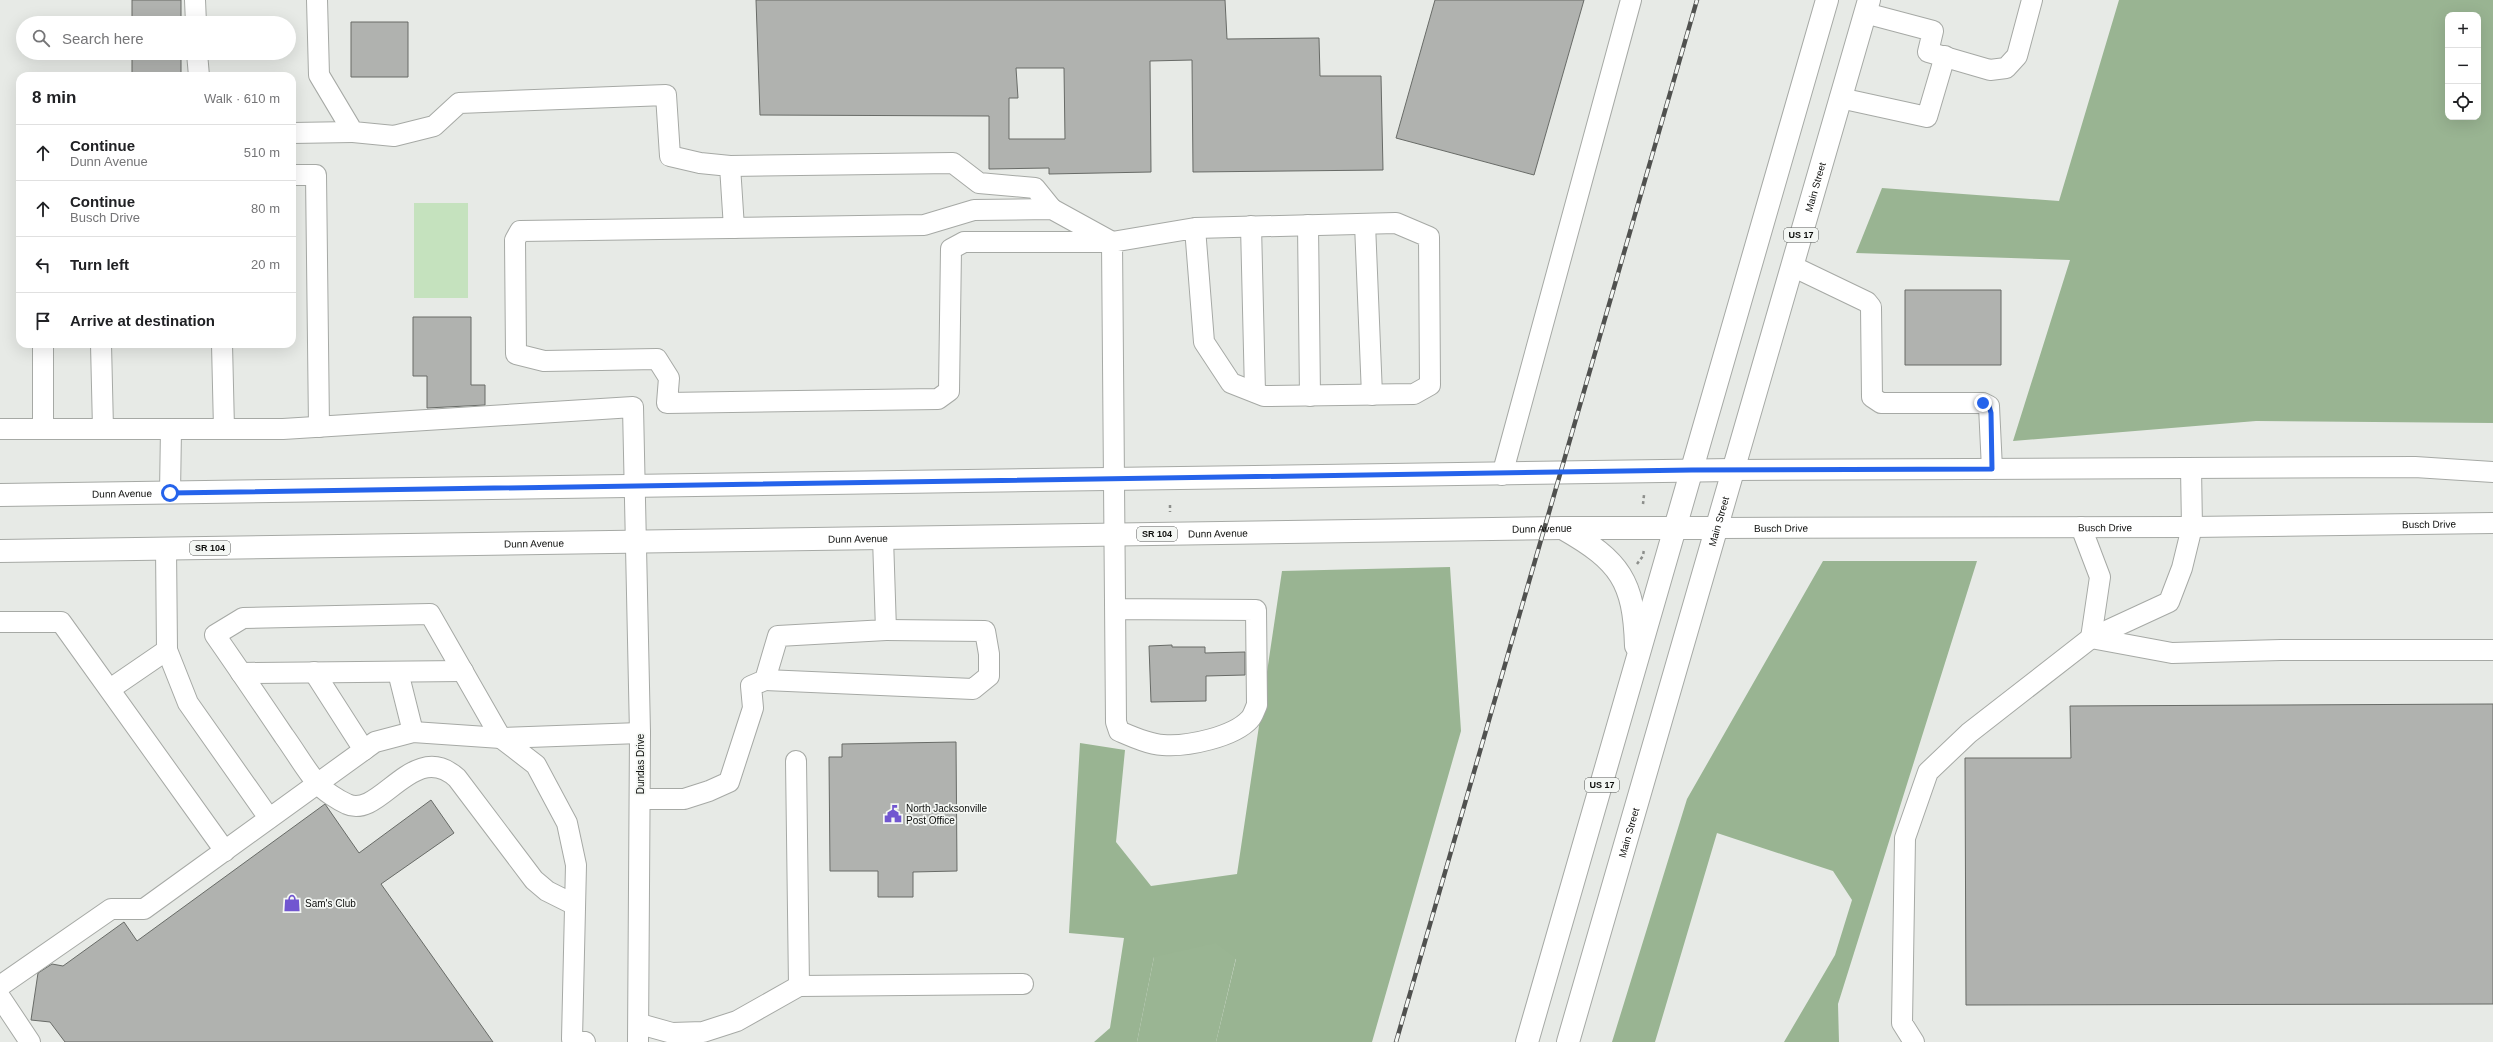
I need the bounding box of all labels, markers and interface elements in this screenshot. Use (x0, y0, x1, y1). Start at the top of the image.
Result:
map controls (2445, 12, 2481, 120)
button: + (2445, 12, 2481, 48)
search box (16, 16, 296, 60)
icon: search (30, 27, 52, 49)
text: Search here (62, 30, 144, 47)
button: − (2445, 48, 2481, 84)
button: locate (2445, 84, 2481, 120)
text: 8 min (32, 88, 76, 107)
text: Walk · 610 m (204, 91, 280, 106)
text: Continue (70, 137, 135, 154)
icon: ahead (32, 142, 54, 164)
text: 510 m (244, 145, 280, 160)
text: Dunn Avenue (70, 154, 148, 169)
street label: Main Street (1803, 161, 1828, 213)
text: Continue (70, 193, 135, 210)
icon: ahead (32, 198, 54, 220)
text: 80 m (251, 201, 280, 216)
text: Busch Drive (70, 210, 140, 225)
road number: US 17 (1784, 228, 1818, 242)
icon: left (32, 254, 54, 276)
text: Turn left (70, 256, 129, 273)
text: 20 m (251, 257, 280, 272)
icon: arrive (32, 310, 54, 332)
text: Arrive at destination (70, 312, 215, 329)
route end (1974, 394, 1992, 412)
route start (161, 484, 179, 502)
street label: Dunn Avenue (92, 488, 152, 500)
street label: Main Street (1707, 495, 1731, 548)
street label: Busch Drive (2402, 518, 2456, 530)
street label: Busch Drive (2078, 522, 2132, 533)
street label: Dunn Avenue (1512, 523, 1572, 535)
street label: Busch Drive (1754, 523, 1808, 534)
road number: SR 104 (1137, 527, 1177, 541)
street label: Dunn Avenue (1188, 528, 1248, 540)
street label: Dunn Avenue (828, 533, 888, 545)
street label: Dunn Avenue (504, 538, 564, 550)
road number: SR 104 (190, 541, 230, 555)
street label: Dundas Drive (635, 733, 646, 794)
road number: US 17 (1585, 778, 1619, 792)
place label: North Jacksonville Post Office (906, 803, 988, 826)
public building icon: North Jacksonville Post Office (883, 804, 903, 824)
street label: Main Street (1617, 806, 1641, 859)
shop icon: Sam's Club (282, 893, 302, 913)
place label: Sam's Club (305, 898, 356, 909)

